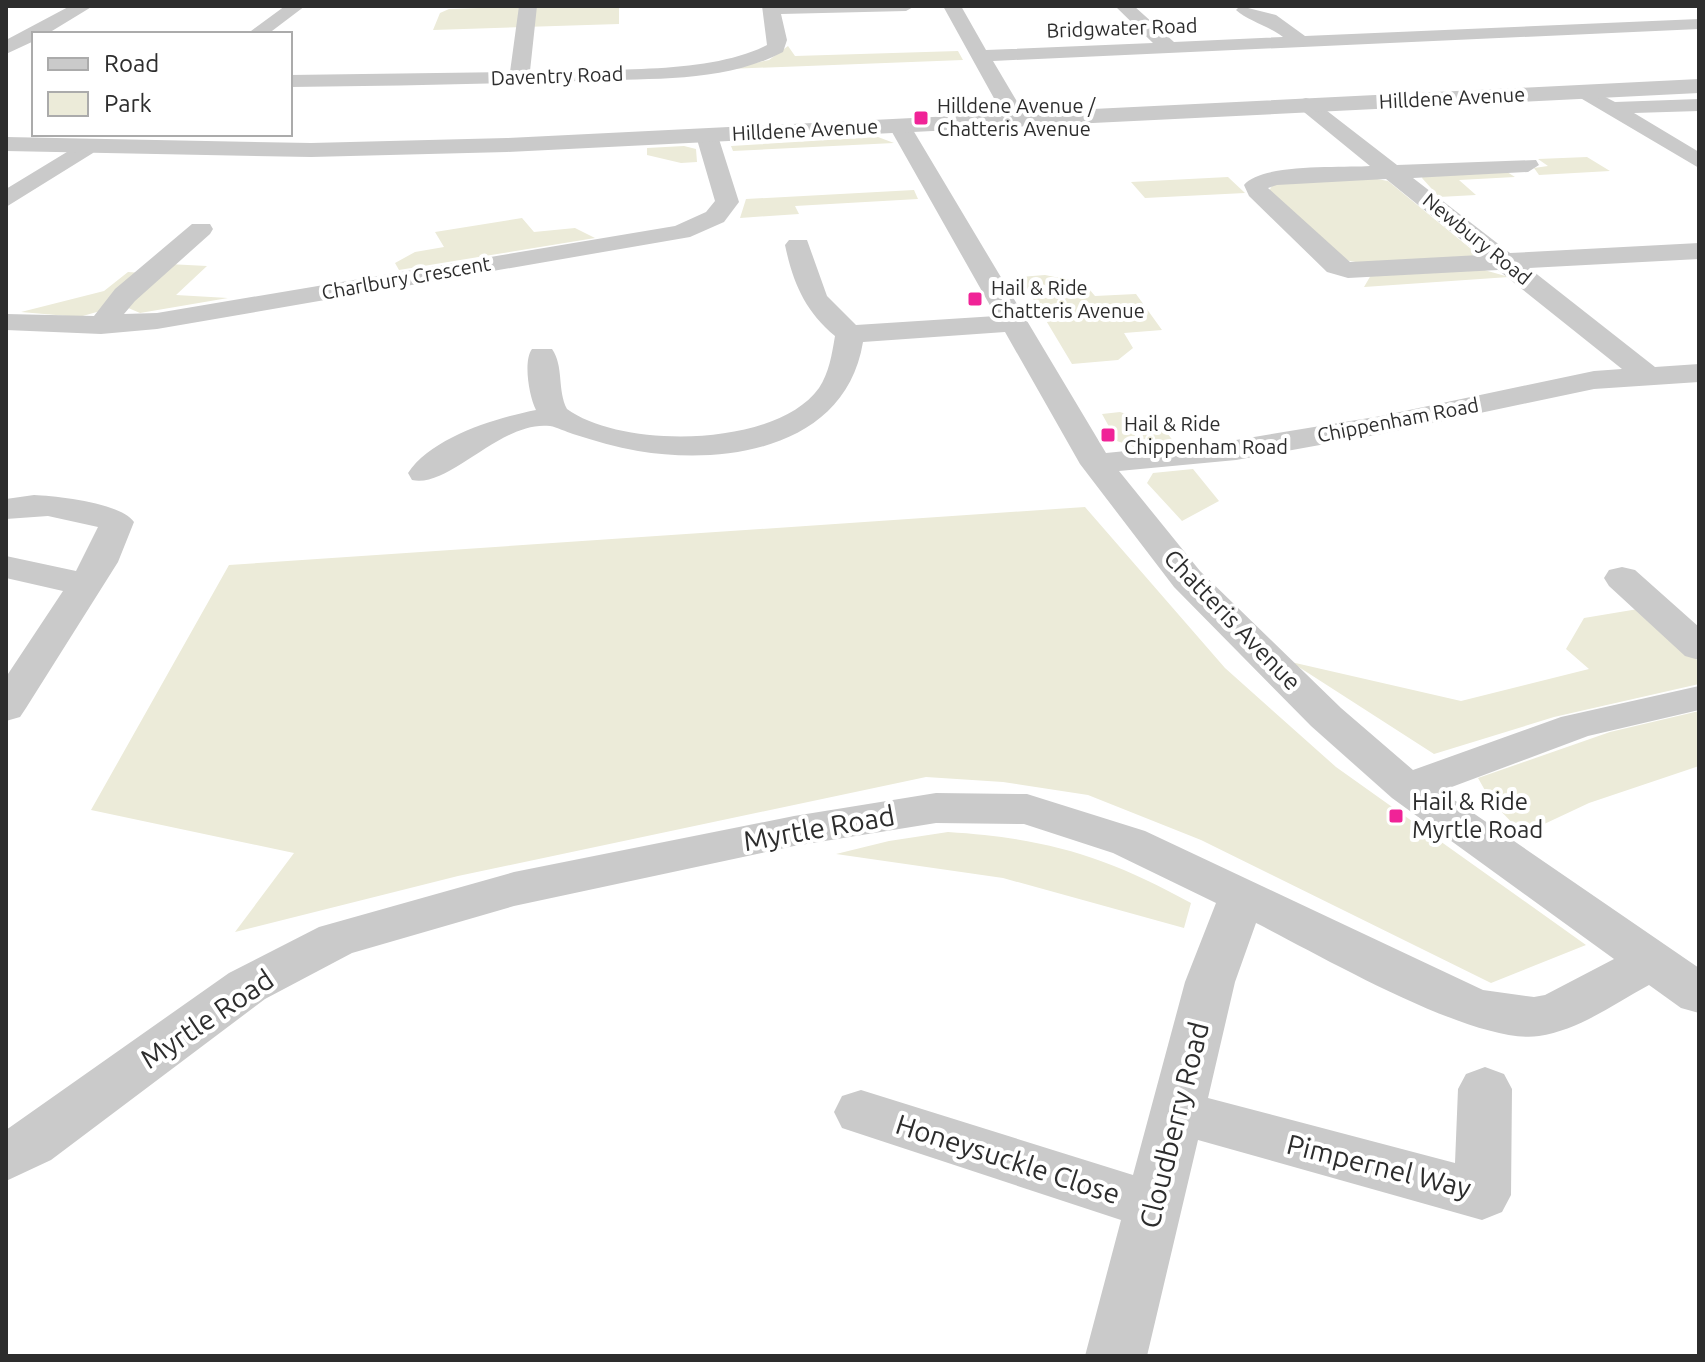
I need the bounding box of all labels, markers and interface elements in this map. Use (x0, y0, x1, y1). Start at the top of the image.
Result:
street label: Bridgwater Road (1046, 13, 1198, 42)
legend (32, 32, 292, 136)
text: Road (104, 50, 159, 77)
street label: Daventry Road (490, 62, 624, 89)
street label: Hilldene Avenue (1378, 82, 1526, 113)
text: Park (104, 90, 152, 117)
place label: Hilldene Avenue / Chatteris Avenue (937, 94, 1096, 140)
marker: Hilldene Avenue / Chatteris Avenue (912, 109, 930, 127)
street label: Hilldene Avenue (731, 114, 879, 145)
street label: Newbury Road (1419, 188, 1536, 289)
street label: Charlbury Crescent (320, 251, 492, 304)
place label: Hail & Ride Chatteris Avenue (991, 276, 1145, 322)
marker: Hail & Ride Chatteris Avenue (966, 290, 984, 308)
street label: Chippenham Road (1315, 393, 1481, 446)
place label: Hail & Ride Chippenham Road (1124, 412, 1288, 458)
marker: Hail & Ride Chippenham Road (1099, 426, 1117, 444)
street label: Chatteris Avenue (1159, 544, 1306, 695)
place label: Hail & Ride Myrtle Road (1412, 788, 1543, 843)
street label: Myrtle Road (741, 799, 897, 856)
marker: Hail & Ride Myrtle Road (1387, 807, 1405, 825)
street label: Myrtle Road (135, 963, 279, 1074)
street label: Cloudberry Road (1133, 1019, 1214, 1231)
street label: Honeysuckle Close (892, 1108, 1124, 1209)
street label: Pimpernel Way (1284, 1128, 1474, 1203)

